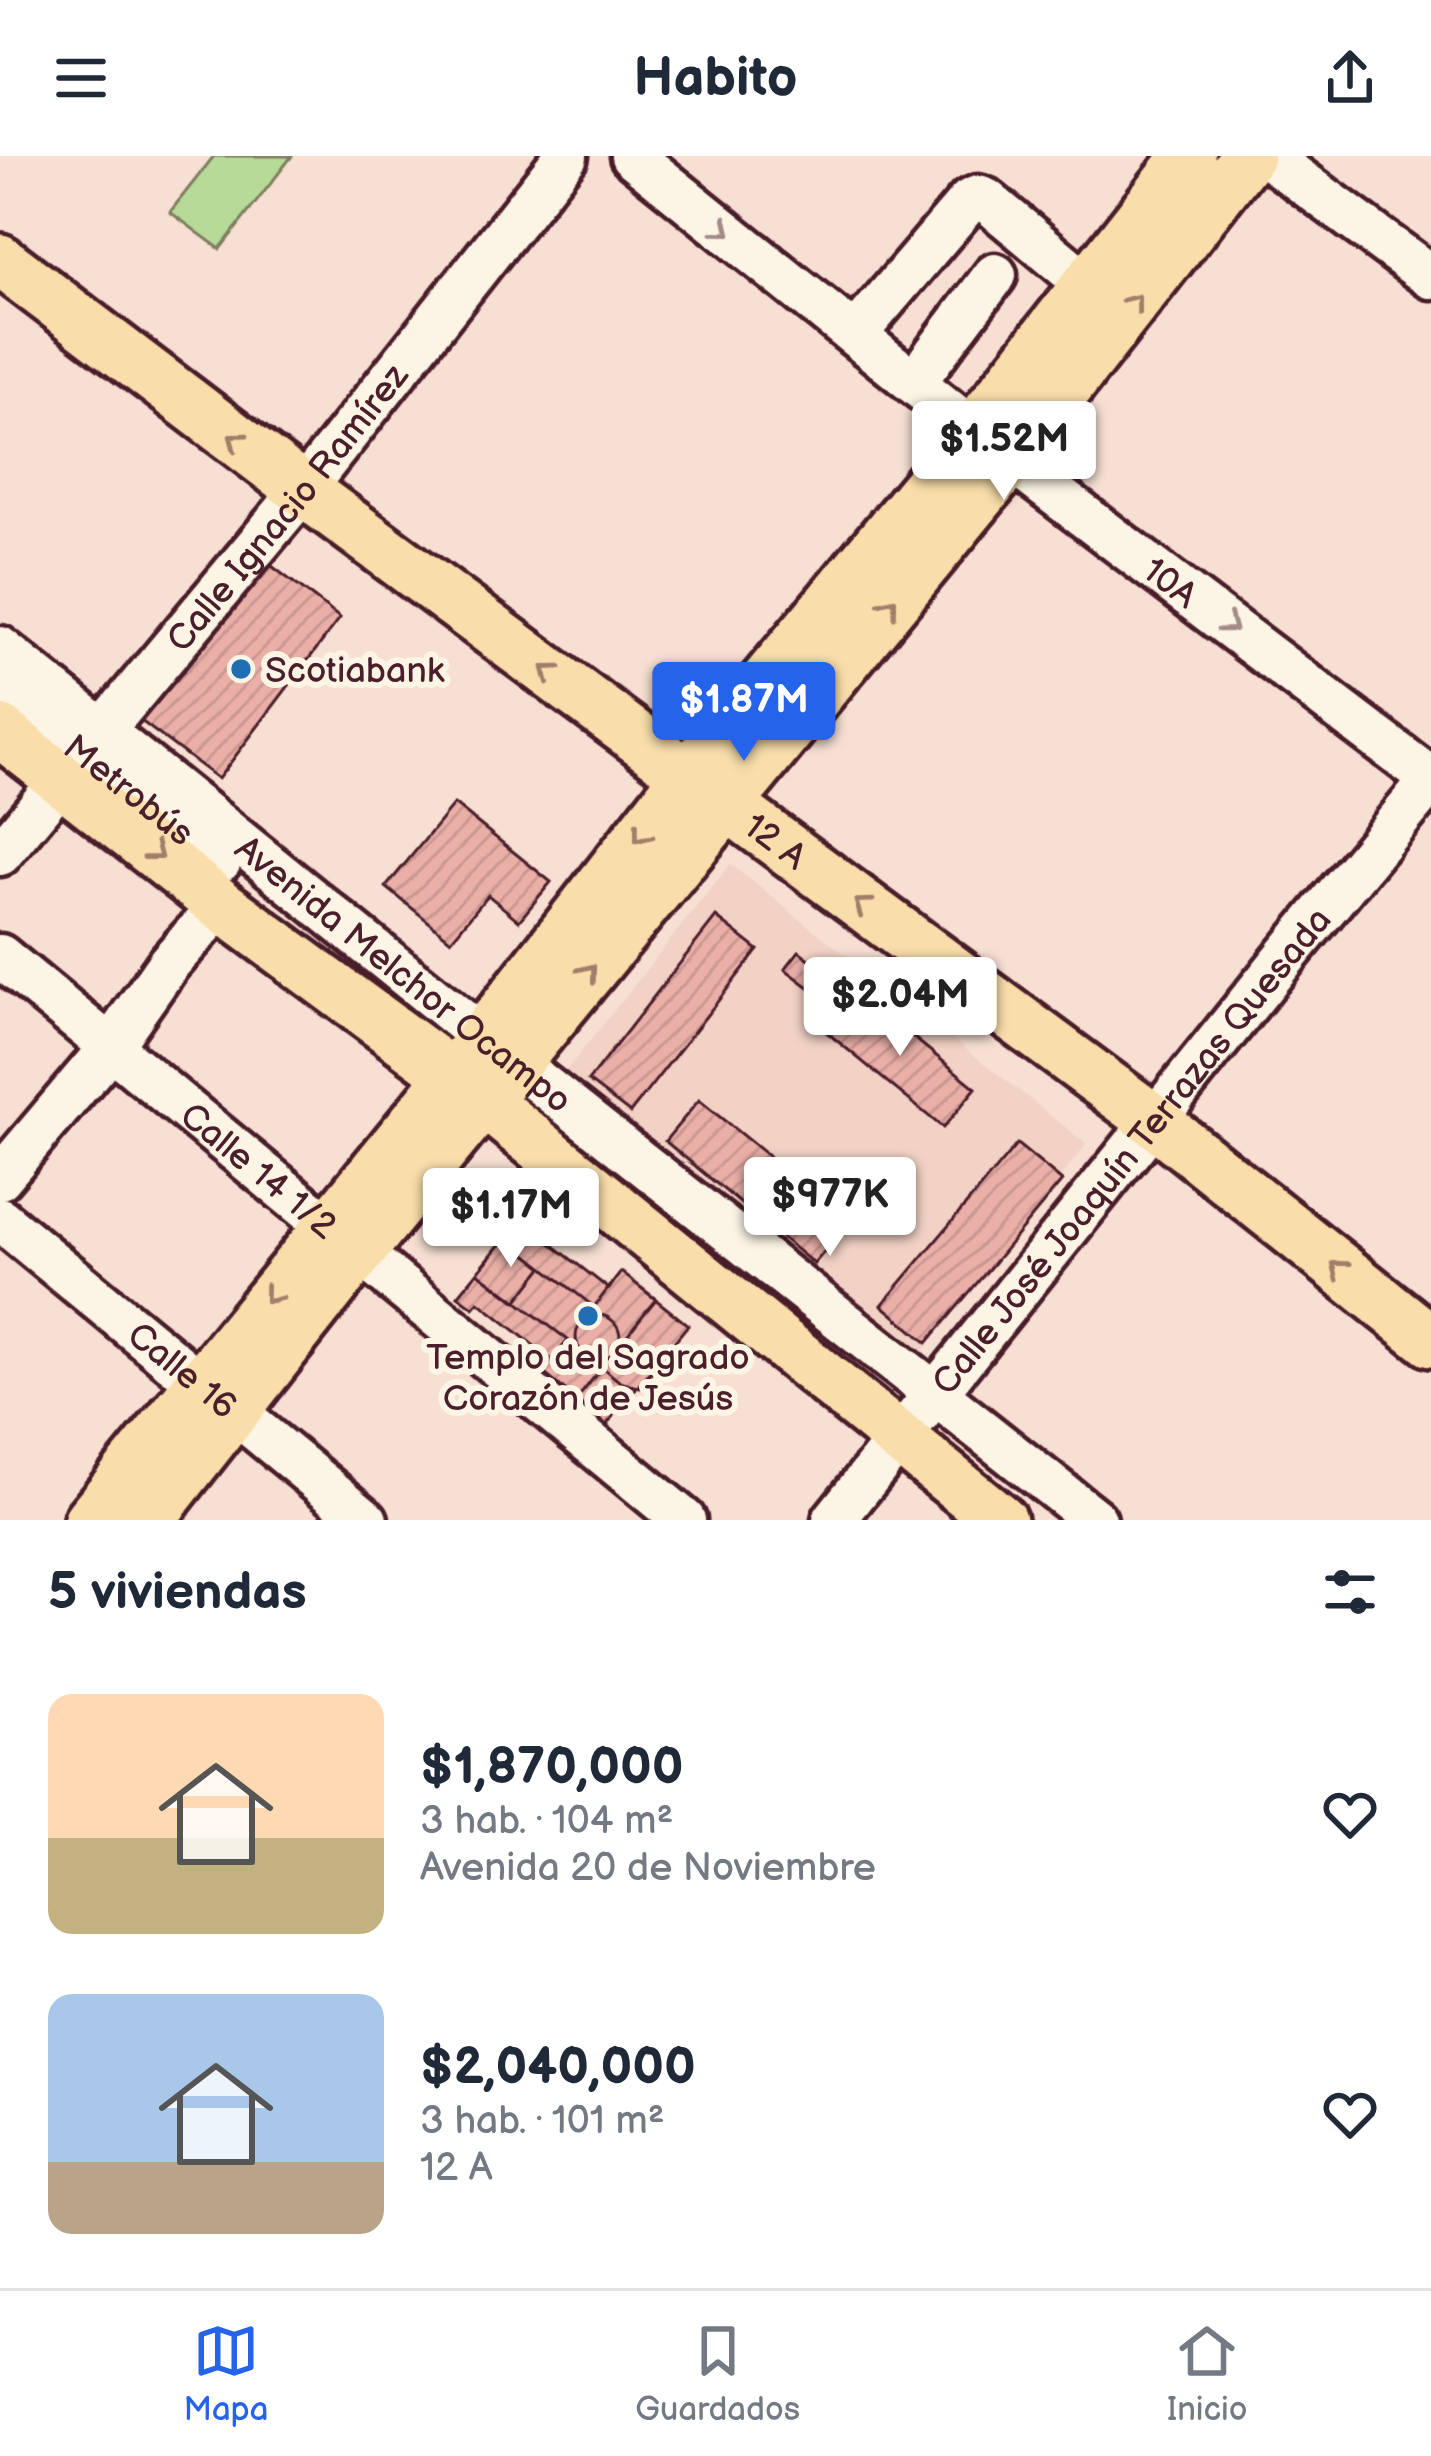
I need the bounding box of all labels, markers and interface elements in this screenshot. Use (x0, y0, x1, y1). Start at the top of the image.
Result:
icon: menu (48, 45, 114, 111)
icon: share (1317, 45, 1383, 111)
text: Habito (634, 46, 797, 111)
one-way arrow (710, 215, 732, 236)
one-way arrow (1120, 293, 1141, 315)
street label: Calle Ignacio Ramírez (159, 355, 419, 661)
pin: $1.52M (906, 401, 1102, 503)
text: $1.52M (939, 416, 1069, 463)
one-way arrow (228, 432, 250, 454)
street label: 10A (1134, 550, 1205, 618)
one-way arrow (876, 598, 897, 620)
one-way arrow (1215, 611, 1237, 633)
place label: Scotiabank (265, 650, 445, 693)
marker: Scotiabank (228, 656, 254, 682)
pin: $1.87M (646, 662, 842, 764)
one-way arrow (541, 665, 562, 687)
text: $1.87M (679, 677, 809, 724)
street label: Metrobús (54, 727, 201, 856)
street label: 12 A (735, 805, 814, 880)
one-way arrow (634, 822, 655, 844)
street label: Avenida Melchor Ocampo (226, 828, 579, 1123)
one-way arrow (141, 839, 163, 860)
one-way arrow (854, 898, 875, 920)
street label: Calle José Joaquín Terrazas Quesada (924, 900, 1341, 1404)
pin: $2.04M (802, 957, 998, 1059)
one-way arrow (574, 964, 596, 986)
text: $2.04M (831, 972, 969, 1019)
street label: Calle 14 1/2 (171, 1095, 345, 1249)
pin: $977K (746, 1157, 914, 1259)
pin: $1.17M (413, 1168, 609, 1270)
text: $977K (771, 1172, 889, 1219)
text: $1.17M (450, 1183, 572, 1230)
one-way arrow (1331, 1261, 1353, 1282)
one-way arrow (264, 1282, 286, 1304)
marker: Templo del Sagrado Corazón de Jesús (575, 1303, 601, 1329)
street label: Calle 16 (118, 1314, 245, 1429)
place label: Templo del Sagrado Corazón de Jesús (426, 1337, 750, 1421)
icon: filters (1317, 1559, 1383, 1625)
text: 5 viviendas (48, 1562, 307, 1623)
text: $1,870,000 (420, 1737, 684, 1798)
icon: home (144, 1742, 288, 1886)
icon: heart (1317, 1781, 1383, 1847)
text: 3 hab. · 104 m² (420, 1798, 673, 1845)
text: Avenida 20 de Noviembre (420, 1845, 876, 1892)
text: $2,040,000 (420, 2037, 696, 2098)
icon: home (144, 2042, 288, 2186)
icon: heart (1317, 2081, 1383, 2147)
text: 3 hab. · 101 m² (420, 2098, 665, 2145)
text: 12 A (420, 2145, 492, 2192)
tab: Mapa (183, 2318, 268, 2430)
tab: Guardados (635, 2318, 800, 2430)
tab: Inicio (1167, 2318, 1248, 2430)

